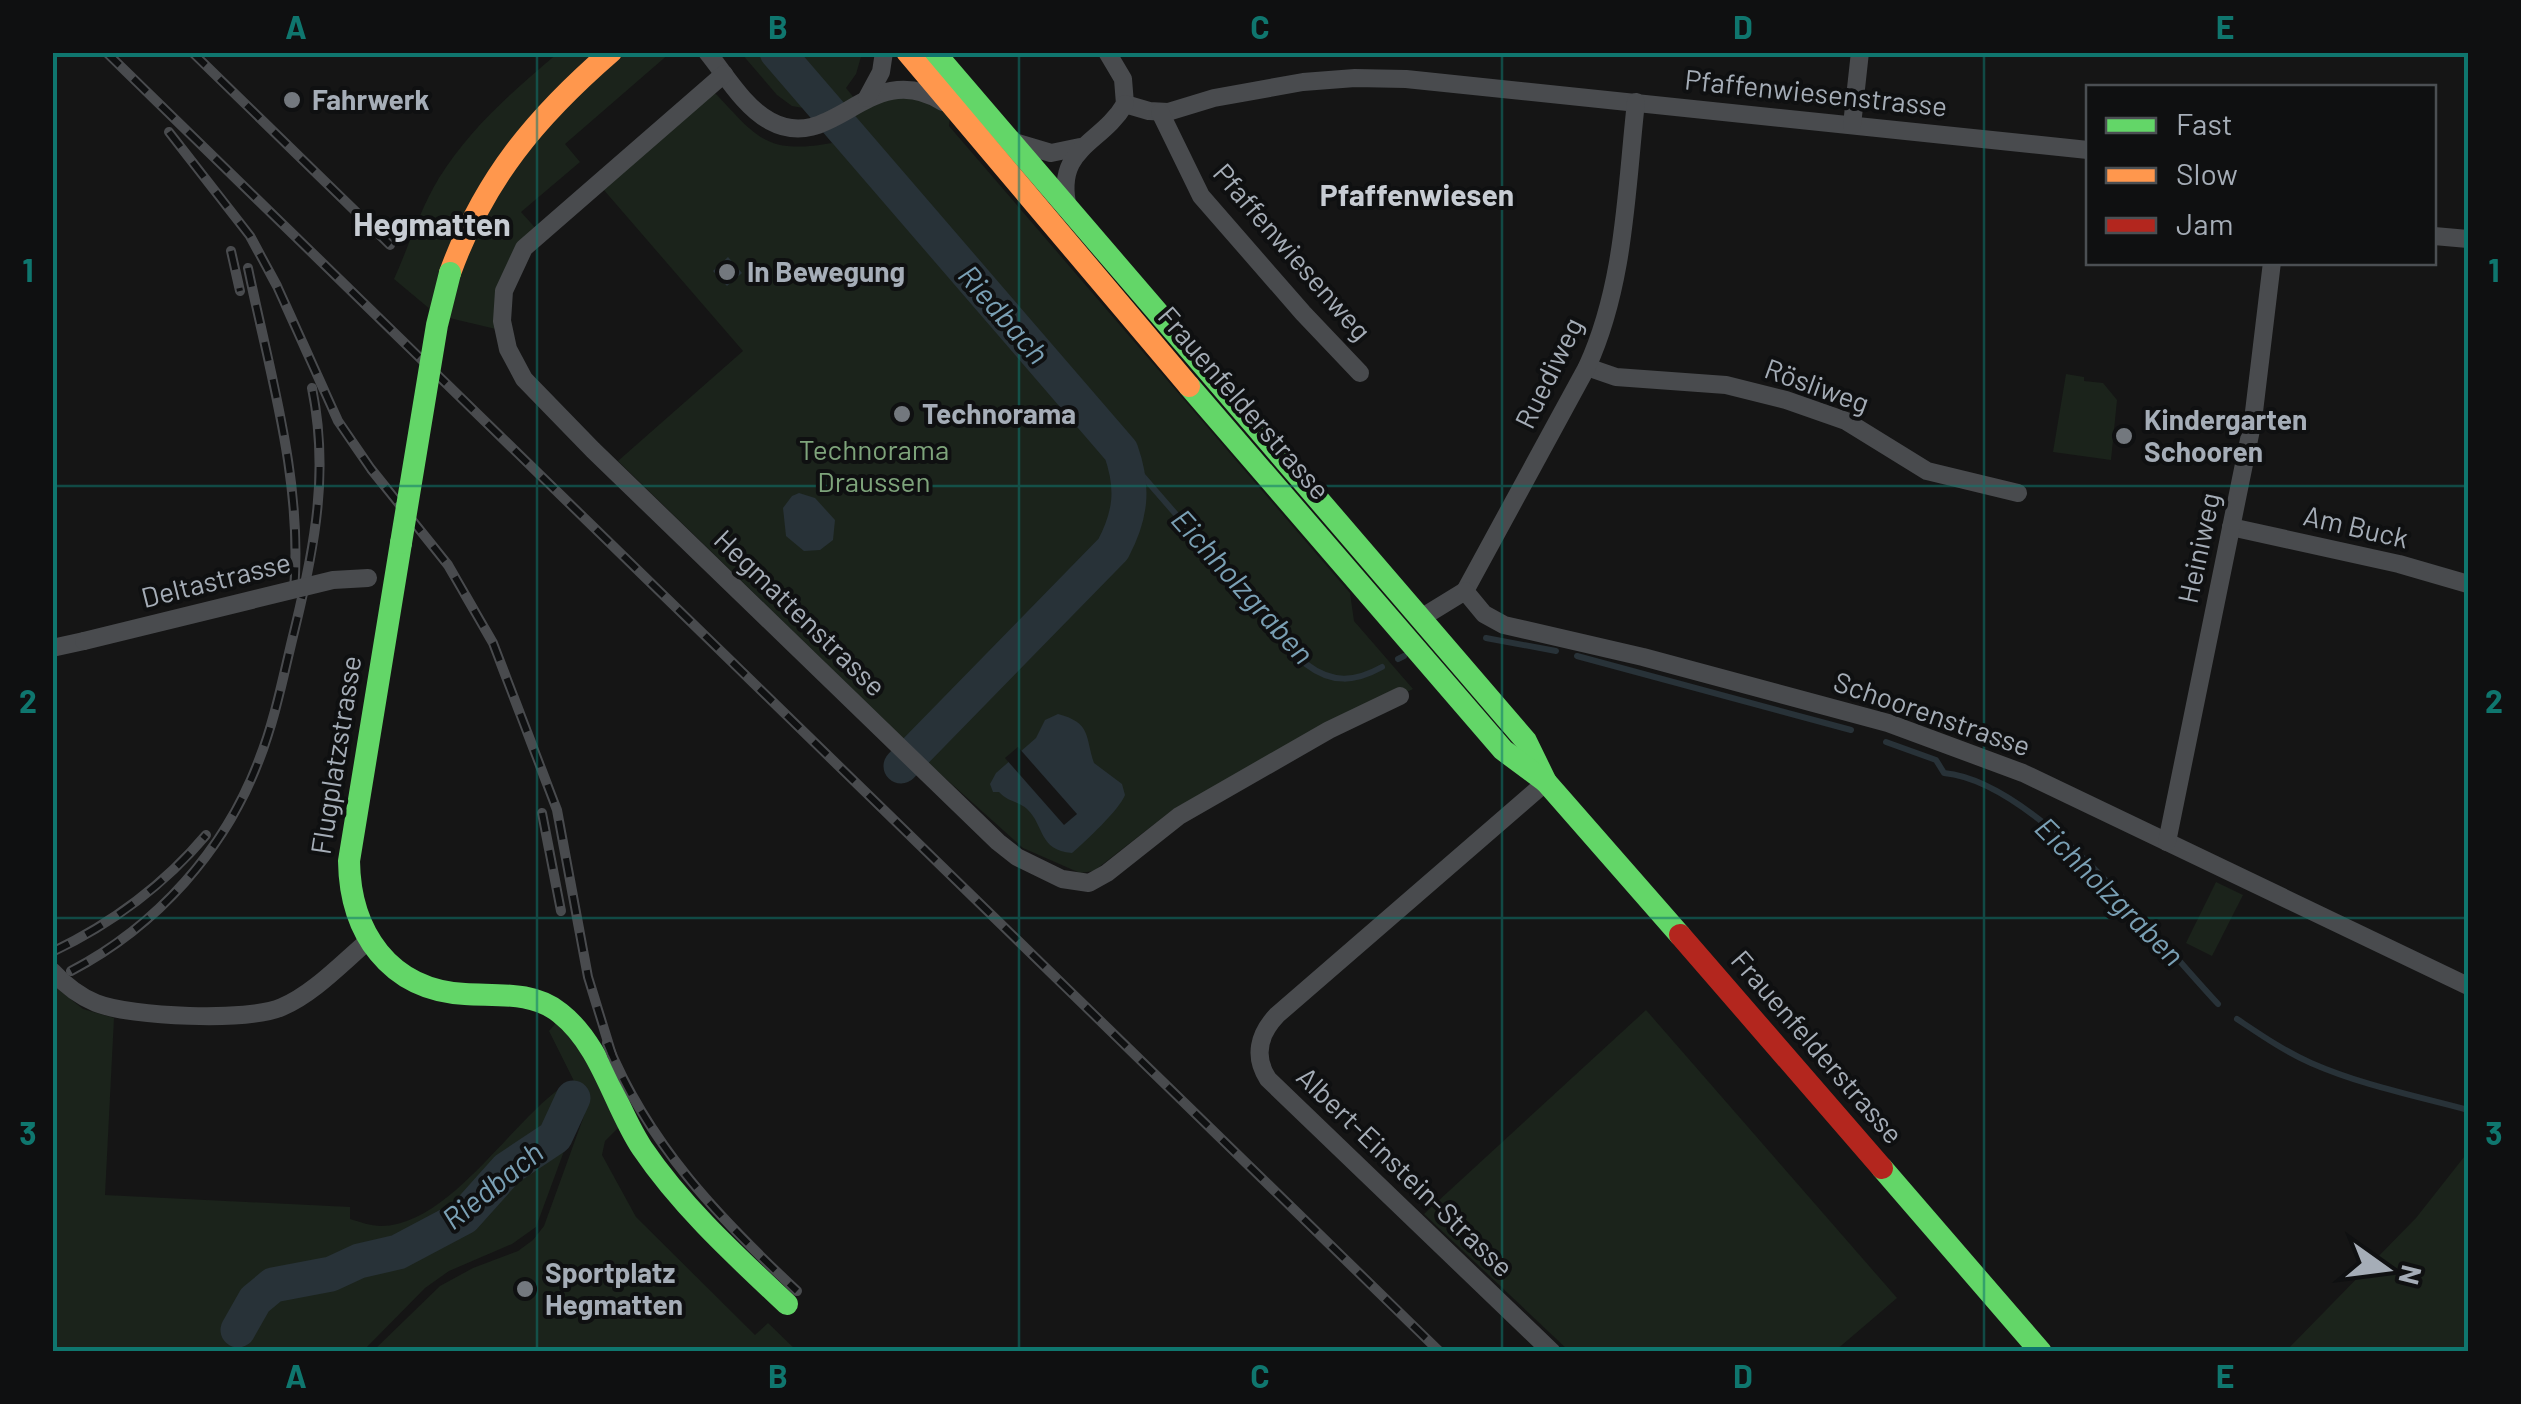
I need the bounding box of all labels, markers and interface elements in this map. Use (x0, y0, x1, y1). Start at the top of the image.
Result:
text: A (285, 7, 307, 45)
text: B (768, 7, 788, 45)
text: C (1250, 7, 1270, 45)
text: D (1733, 7, 1753, 45)
text: E (2216, 7, 2234, 45)
street label: Pfaffenwiesenstrasse (1683, 61, 1949, 123)
place label: Fahrwerk (312, 82, 429, 116)
legend (2086, 85, 2436, 265)
marker: Fahrwerk (281, 89, 303, 111)
text: Fast (2176, 105, 2233, 141)
text: Slow (2176, 155, 2238, 191)
street label: Pfaffenwiesenweg (1207, 156, 1379, 347)
district label: Pfaffenwiesen (1320, 176, 1514, 212)
district label: Hegmatten (353, 204, 511, 242)
text: Jam (2176, 205, 2233, 241)
text: 1 (22, 250, 34, 288)
text: 1 (2488, 250, 2500, 288)
place label: In Bewegung (747, 254, 905, 288)
water label: Riedbach (952, 257, 1057, 370)
marker: In Bewegung (716, 261, 738, 283)
street label: Frauenfelderstrasse (1152, 299, 1338, 506)
street label: Ruediweg (1507, 312, 1589, 434)
street label: Rösliweg (1760, 350, 1874, 420)
place label: Technorama (922, 396, 1076, 430)
place label: Kindergarten Schooren (2144, 402, 2307, 468)
marker: Technorama (891, 403, 913, 425)
marker: Kindergarten Schooren (2113, 425, 2135, 447)
park label: Technorama Draussen (799, 432, 949, 498)
street label: Heiniweg (2170, 489, 2226, 606)
street label: Am Buck (2301, 497, 2412, 555)
water label: Eichholzgraben (1165, 501, 1322, 670)
street label: Hegmattenstrasse (708, 522, 893, 703)
street label: Deltastrasse (138, 544, 294, 614)
street label: Flugplatzstrasse (303, 653, 367, 857)
street label: Schoorenstrasse (1829, 663, 2035, 763)
text: 2 (19, 681, 37, 719)
text: 2 (2485, 681, 2503, 719)
water label: Eichholzgraben (2029, 809, 2192, 972)
street label: Frauenfelderstrasse (1725, 943, 1911, 1150)
street label: Albert-Einstein-Strasse (1290, 1059, 1521, 1283)
text: 3 (19, 1113, 37, 1151)
text: 3 (2485, 1113, 2503, 1151)
water label: Riedbach (434, 1133, 549, 1236)
north arrow (2336, 1219, 2436, 1319)
place label: Sportplatz Hegmatten (545, 1255, 683, 1321)
text: N (2392, 1262, 2430, 1288)
marker: Sportplatz Hegmatten (514, 1278, 536, 1300)
text: A (285, 1356, 307, 1394)
text: B (768, 1356, 788, 1394)
text: C (1250, 1356, 1270, 1394)
text: D (1733, 1356, 1753, 1394)
text: E (2216, 1356, 2234, 1394)

